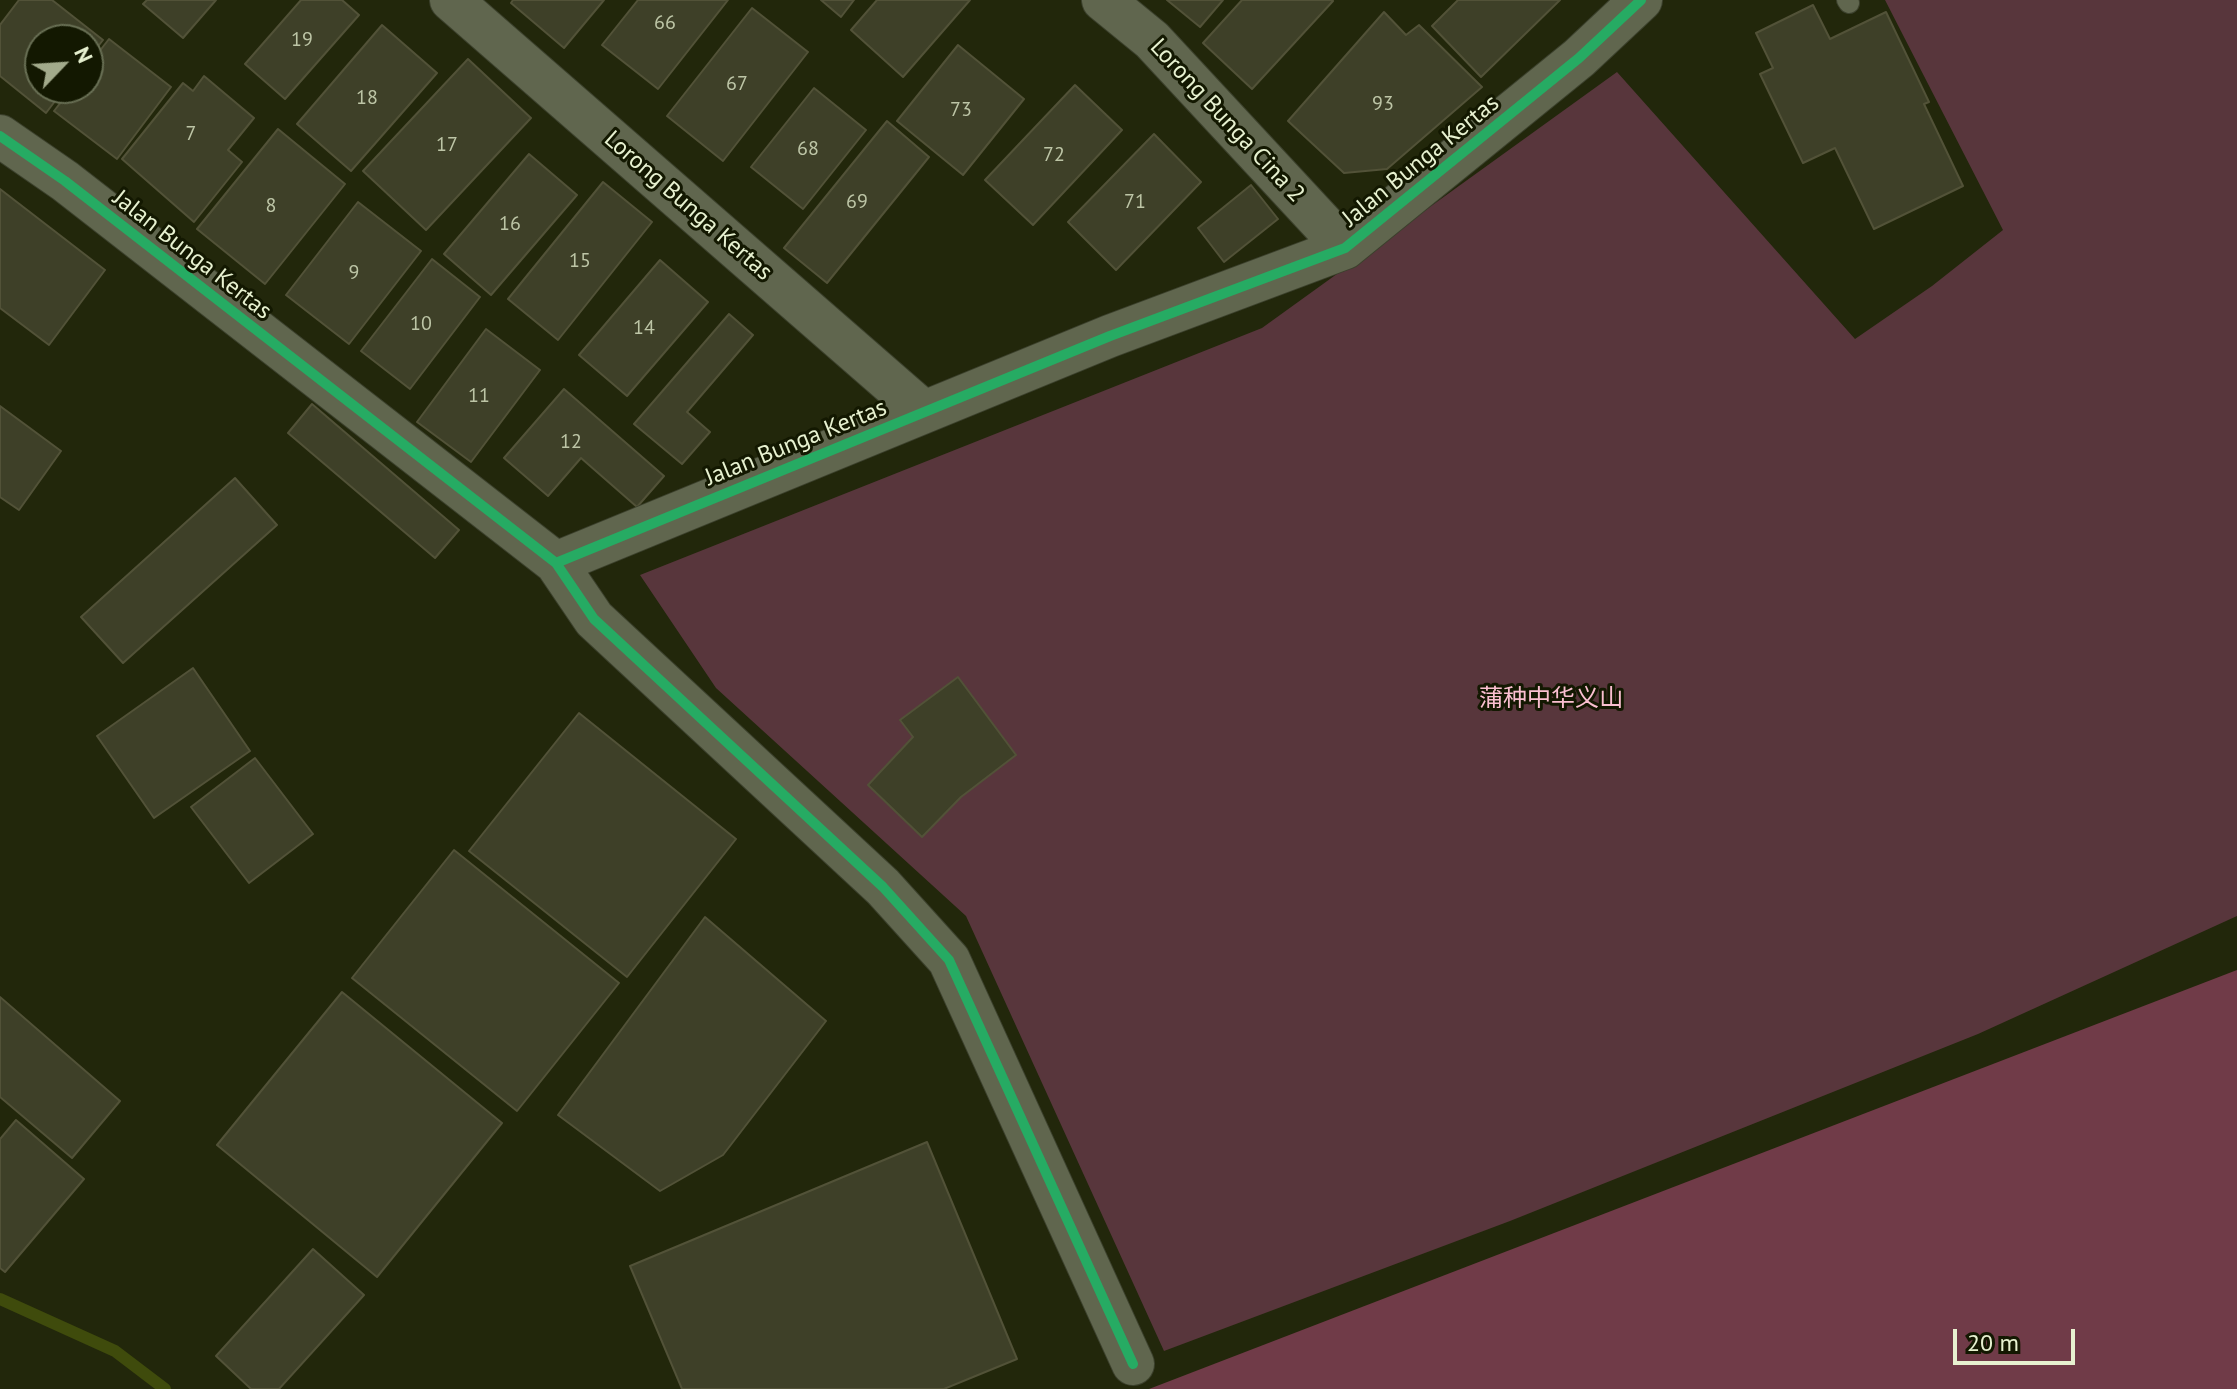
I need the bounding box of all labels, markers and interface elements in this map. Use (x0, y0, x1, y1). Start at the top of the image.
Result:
house number: 66 (654, 11, 676, 35)
north arrow (24, 24, 104, 104)
house number: 19 (291, 28, 313, 52)
street label: Lorong Bunga Cina 2 (1144, 33, 1310, 209)
text: N (68, 42, 100, 67)
house number: 67 (726, 72, 748, 96)
house number: 18 (356, 86, 378, 110)
street label: Jalan Bunga Kertas (1337, 89, 1505, 233)
house number: 93 (1372, 92, 1394, 116)
house number: 73 (950, 98, 972, 122)
house number: 7 (186, 122, 196, 146)
street label: Lorong Bunga Kertas (598, 125, 778, 287)
house number: 17 (436, 133, 458, 157)
house number: 68 (797, 137, 819, 161)
house number: 72 (1043, 143, 1065, 167)
street label: Jalan Bunga Kertas (107, 184, 277, 326)
house number: 69 (846, 190, 868, 214)
house number: 71 (1124, 190, 1146, 214)
house number: 8 (266, 194, 276, 218)
house number: 16 (499, 212, 521, 236)
house number: 15 (569, 249, 591, 273)
house number: 9 (349, 261, 359, 285)
house number: 10 (410, 312, 432, 336)
house number: 14 (633, 316, 655, 340)
house number: 11 (468, 384, 490, 408)
street label: Jalan Bunga Kertas (701, 393, 891, 493)
house number: 12 (560, 430, 582, 454)
park label: 蒲种中华义山 (1479, 685, 1623, 713)
scale bar (1957, 1313, 2079, 1363)
text: 20 m (1967, 1327, 2019, 1358)

